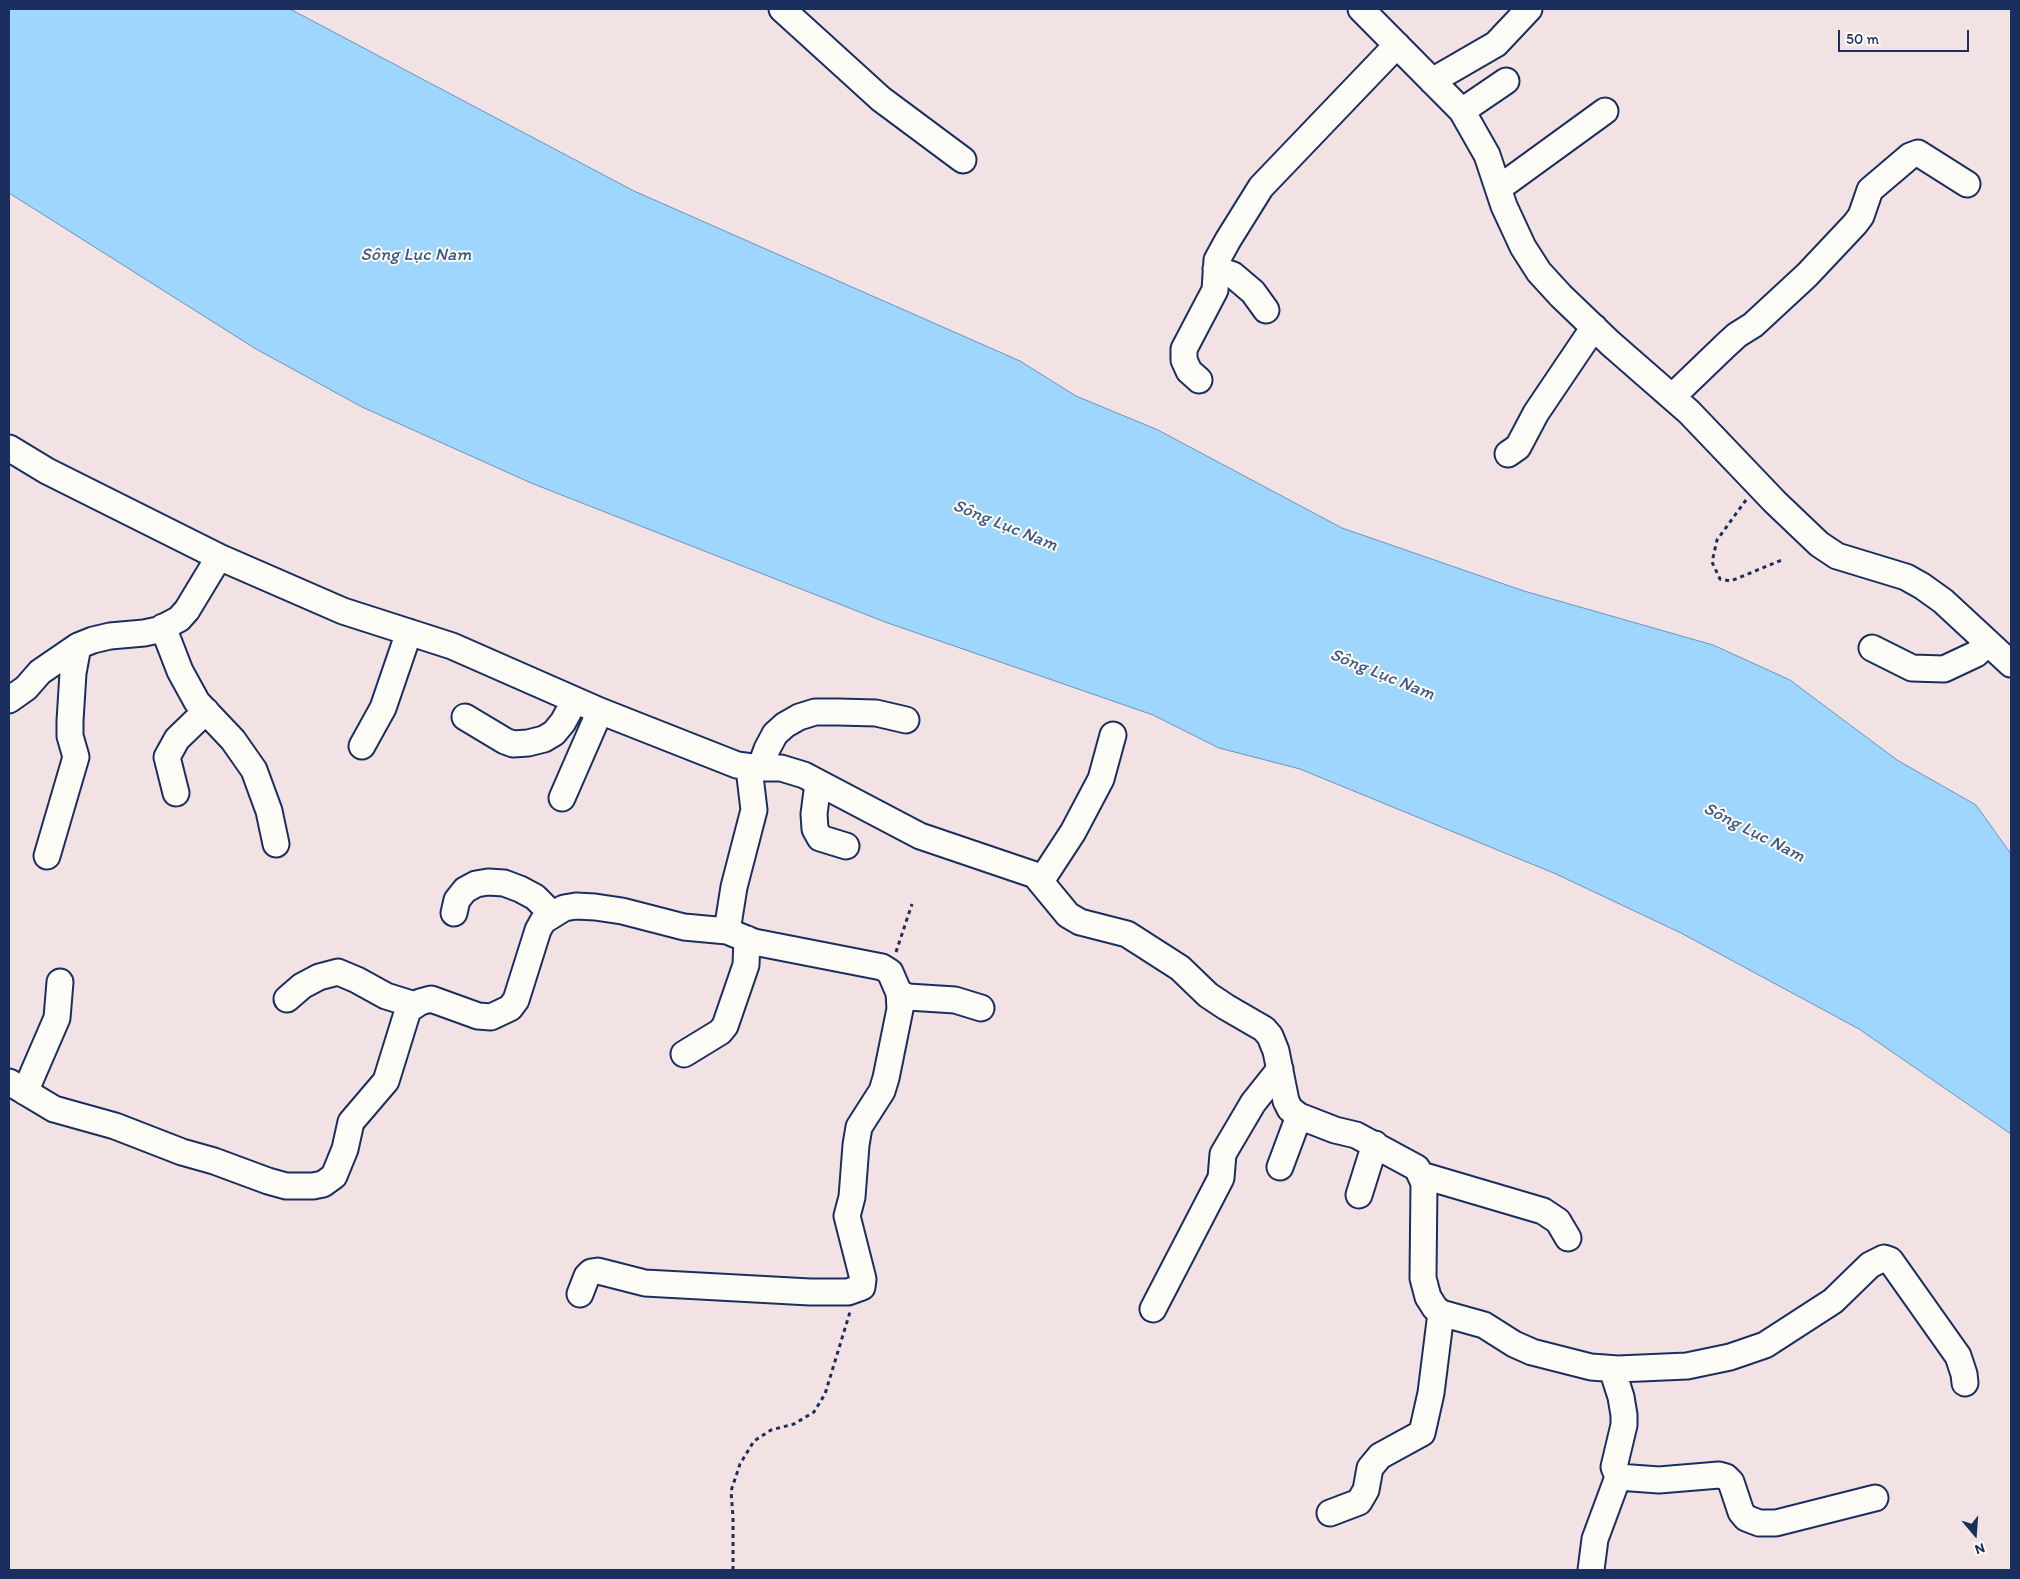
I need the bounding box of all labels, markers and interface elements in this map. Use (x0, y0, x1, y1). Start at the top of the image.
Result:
scale bar (1840, 20, 1971, 52)
text: 50 m (1846, 30, 1879, 48)
water label: Sông Lục Nam (361, 244, 471, 266)
water label: Sông Lục Nam (950, 495, 1060, 557)
water label: Sông Lục Nam (1327, 644, 1437, 706)
water label: Sông Lục Nam (1700, 798, 1808, 868)
north arrow (1950, 1509, 2000, 1559)
text: N (1973, 1539, 1987, 1558)

